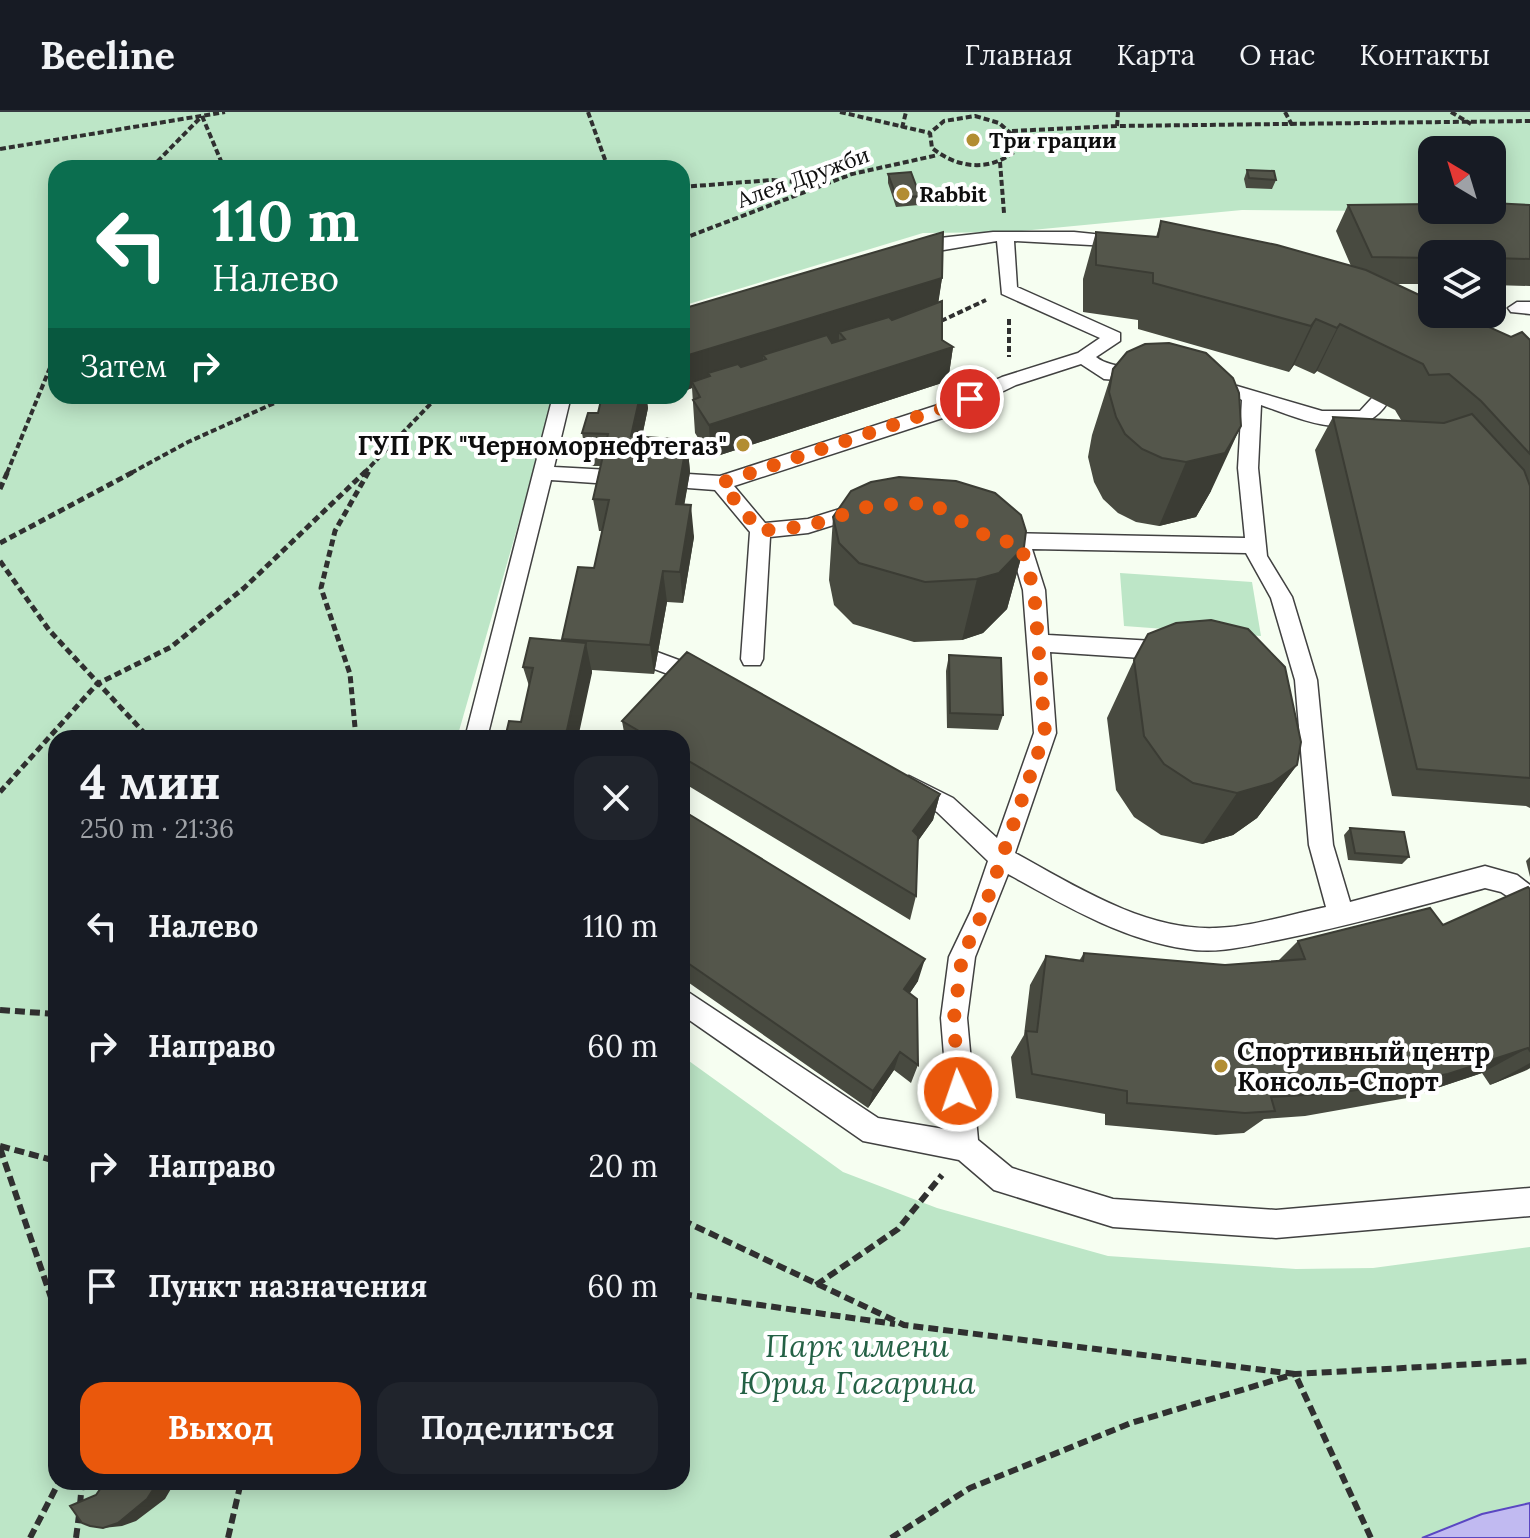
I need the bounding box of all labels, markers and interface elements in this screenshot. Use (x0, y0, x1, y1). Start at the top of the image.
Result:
text: Beeline (40, 31, 175, 79)
text: Главная (964, 37, 1073, 73)
text: Карта (1117, 37, 1195, 73)
text: О нас (1239, 37, 1316, 73)
text: Контакты (1360, 37, 1490, 73)
place label: Три грации (989, 126, 1116, 154)
marker: Три грации (964, 131, 982, 149)
north arrow (1418, 136, 1506, 224)
map controls (1418, 136, 1506, 328)
street label: Алея Дружби (732, 140, 873, 214)
place label: Rabbit (919, 180, 988, 208)
text: 110 m (212, 185, 359, 256)
marker: Rabbit (894, 185, 912, 203)
icon: left (80, 192, 184, 296)
button: layers (1418, 240, 1506, 328)
text: Налево (212, 255, 339, 301)
icon: right (183, 344, 227, 388)
text: Затем (80, 347, 167, 385)
pin (936, 365, 1004, 433)
icon: arrive (948, 377, 992, 421)
place label: ГУП РК "Черноморнефтегаз" (358, 429, 727, 462)
marker: ГУП РК "Черноморнефтегаз" (734, 436, 752, 454)
text: 4 мин (80, 751, 221, 812)
button: close (574, 756, 658, 840)
text: 250 m · 21:36 (80, 812, 234, 845)
icon: left (80, 904, 124, 948)
text: Налево (148, 907, 258, 945)
text: 110 m (583, 907, 658, 945)
icon: right (80, 1024, 124, 1068)
text: Направо (148, 1027, 276, 1065)
text: 60 m (587, 1027, 658, 1065)
place label: Спортивный центр Консоль-Спорт (1237, 1035, 1490, 1098)
position arrow (916, 1049, 1000, 1133)
marker: Спортивный центр Консоль-Спорт (1212, 1057, 1230, 1075)
icon: right (80, 1144, 124, 1188)
text: Направо (148, 1147, 276, 1185)
text: 20 m (589, 1147, 658, 1185)
icon: arrive (80, 1264, 124, 1308)
text: Пункт назначения (148, 1267, 427, 1305)
text: 60 m (587, 1267, 658, 1305)
park label: Парк имени Юрия Гагарина (739, 1325, 976, 1403)
button: Выход (80, 1382, 361, 1474)
button: Поделиться (377, 1382, 658, 1474)

